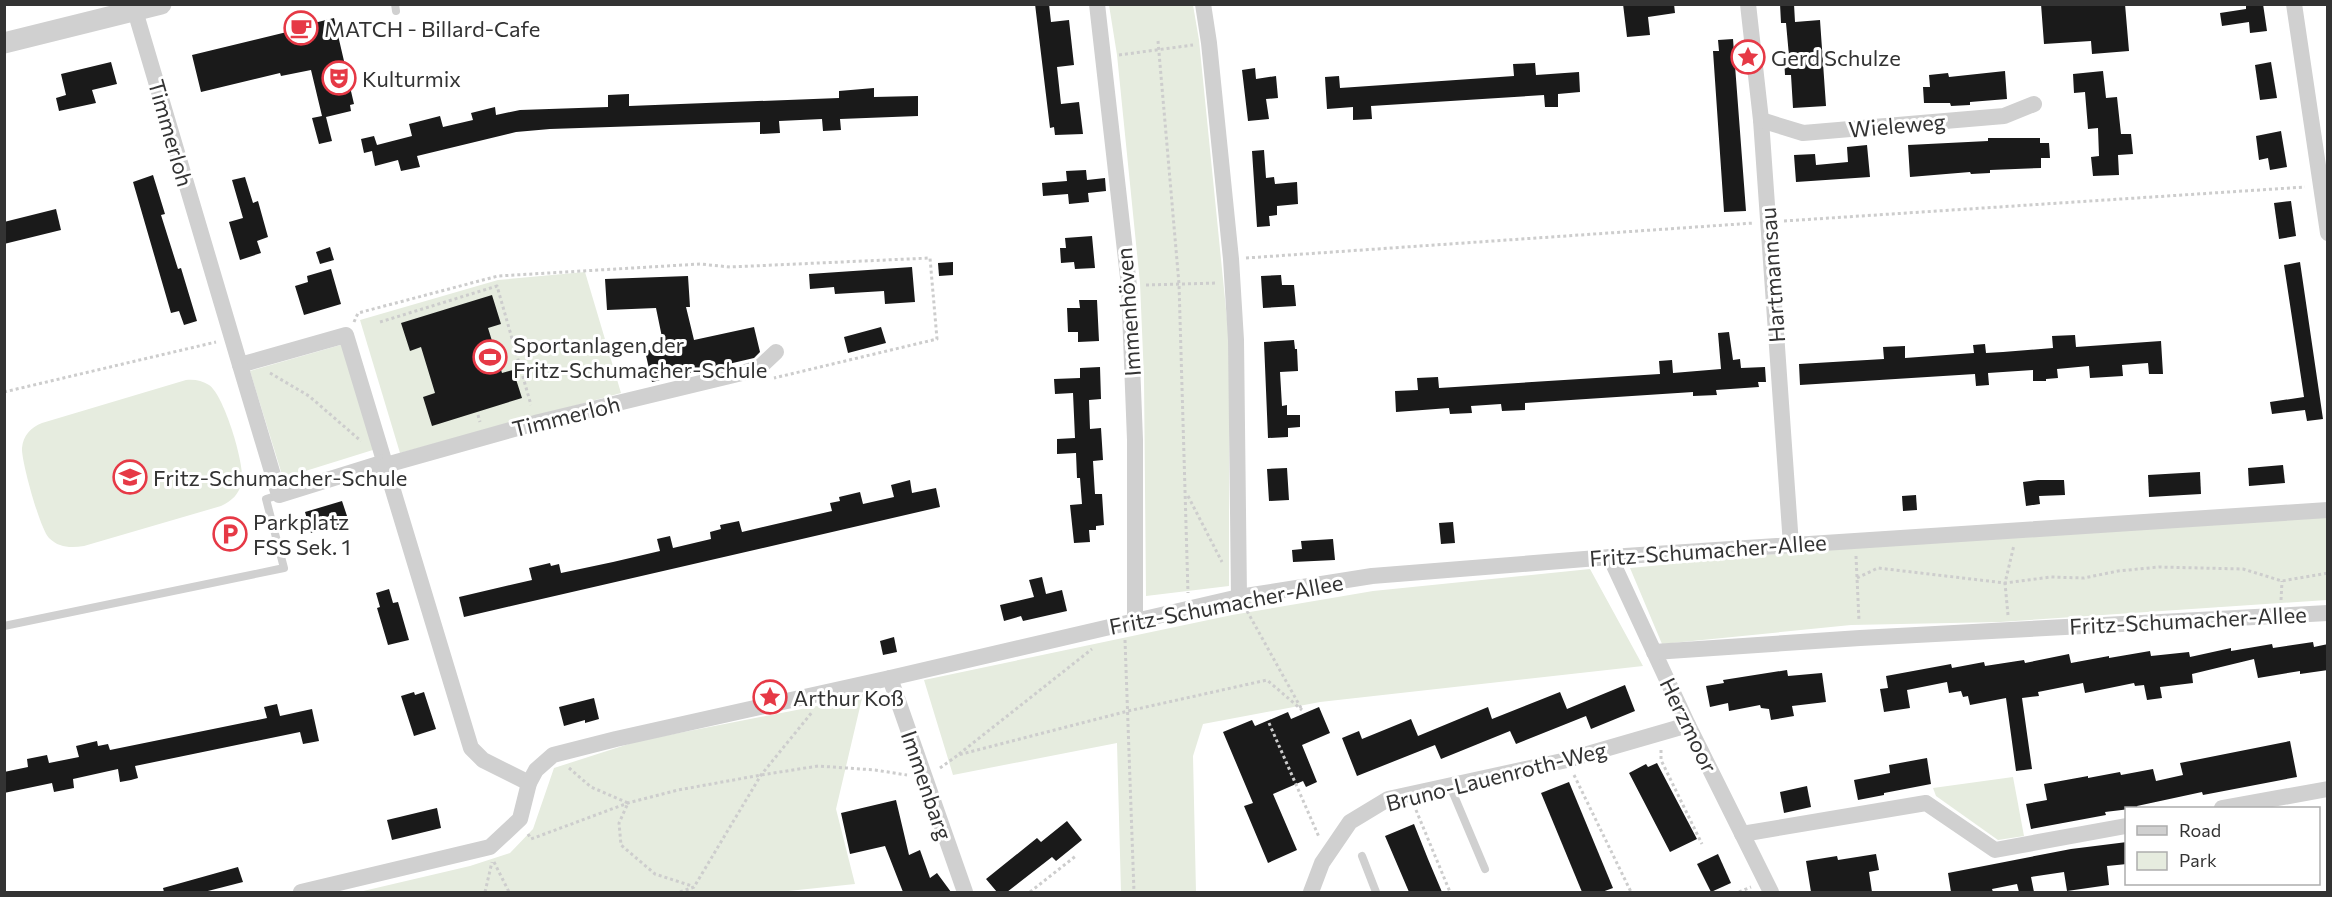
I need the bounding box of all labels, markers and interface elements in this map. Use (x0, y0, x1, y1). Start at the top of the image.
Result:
cafe icon: MATCH - Billard-Cafe (283, 10, 319, 46)
place label: MATCH - Billard-Cafe (324, 15, 540, 42)
place icon: Gerd Schulze (1730, 39, 1766, 75)
place label: Gerd Schulze (1771, 44, 1901, 71)
theatre icon: Kulturmix (321, 60, 357, 96)
place label: Kulturmix (362, 65, 461, 92)
street label: Timmerloh (143, 76, 199, 190)
street label: Wieleweg (1847, 107, 1947, 143)
street label: Hartmannsau (1754, 206, 1790, 344)
street label: Immenhöven (1110, 247, 1146, 377)
place label: Sportanlagen der Fritz-Schumacher-Schule (513, 331, 767, 383)
sports icon: Sportanlagen der Fritz-Schumacher-Schule (472, 339, 508, 375)
street label: Timmerloh (509, 390, 623, 442)
school or university icon: Fritz-Schumacher-Schule (112, 459, 148, 495)
place label: Fritz-Schumacher-Schule (153, 464, 407, 491)
place label: Parkplatz FSS Sek. 1 (253, 508, 351, 560)
parking icon: Parkplatz FSS Sek. 1 (212, 516, 248, 552)
street label: Fritz-Schumacher-Allee (1589, 528, 1827, 572)
street label: Fritz-Schumacher-Allee (1107, 568, 1345, 640)
street label: Fritz-Schumacher-Allee (2069, 600, 2307, 640)
street label: Herzmoor (1654, 673, 1724, 777)
place icon: Arthur Koß (752, 679, 788, 715)
place label: Arthur Koß (793, 684, 904, 711)
street label: Immenbarg (896, 727, 958, 843)
street label: Bruno-Lauenroth-Weg (1383, 735, 1609, 817)
legend (2125, 807, 2320, 885)
text: Road (2179, 819, 2221, 841)
text: Park (2179, 849, 2217, 871)

